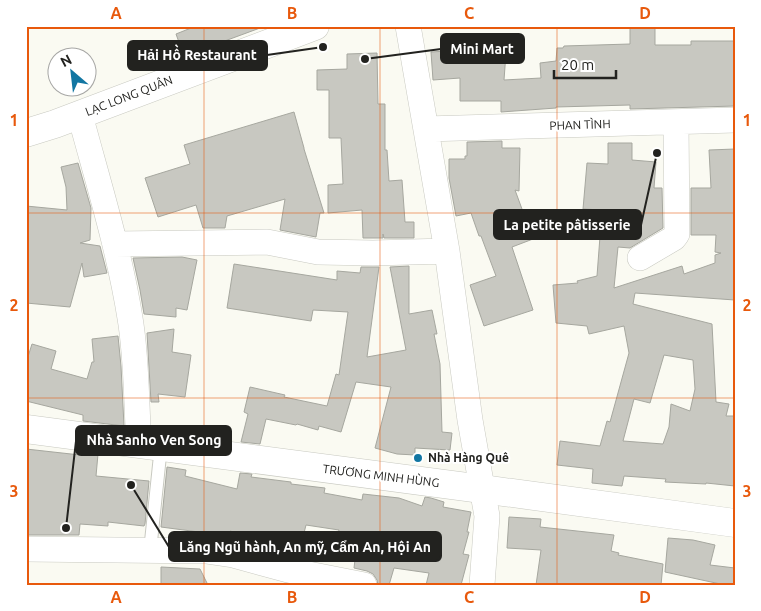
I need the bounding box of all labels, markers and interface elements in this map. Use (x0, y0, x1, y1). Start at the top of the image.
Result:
text: A (110, 4, 122, 22)
text: B (287, 4, 297, 22)
text: C (464, 4, 474, 22)
text: D (639, 4, 651, 22)
callout: Mini Mart (441, 34, 524, 63)
callout: Hải Hồ Restaurant (128, 41, 267, 70)
text: Mini Mart (450, 41, 514, 57)
text: Hải Hồ Restaurant (137, 44, 257, 63)
north arrow (48, 48, 98, 98)
scale bar (554, 48, 616, 80)
text: N (58, 51, 74, 70)
text: 20 m (561, 56, 594, 73)
street label: LẠC LONG QUÂN (83, 73, 175, 119)
text: 1 (9, 111, 19, 129)
text: 1 (742, 111, 752, 129)
street label: PHAN TÌNH (549, 117, 611, 132)
callout: La petite pâtisserie (494, 210, 641, 239)
text: La petite pâtisserie (503, 217, 631, 233)
text: 2 (9, 296, 19, 314)
text: 2 (742, 296, 752, 314)
callout: Nhà Sanho Ven Song (76, 426, 231, 455)
text: Nhà Sanho Ven Song (87, 432, 221, 448)
place label: Nhà Hàng Quê (428, 451, 509, 464)
marker: Nhà Hàng Quê (412, 452, 424, 464)
street label: TRƯƠNG MINH HÙNG (322, 462, 440, 489)
text: 3 (9, 482, 19, 500)
text: 3 (742, 482, 752, 500)
callout: Lăng Ngũ hành, An mỹ, Cẩm An, Hội An (169, 532, 441, 561)
text: Lăng Ngũ hành, An mỹ, Cẩm An, Hội An (179, 539, 431, 555)
text: A (110, 588, 122, 606)
text: B (287, 588, 297, 606)
text: C (464, 588, 474, 606)
text: D (639, 588, 651, 606)

